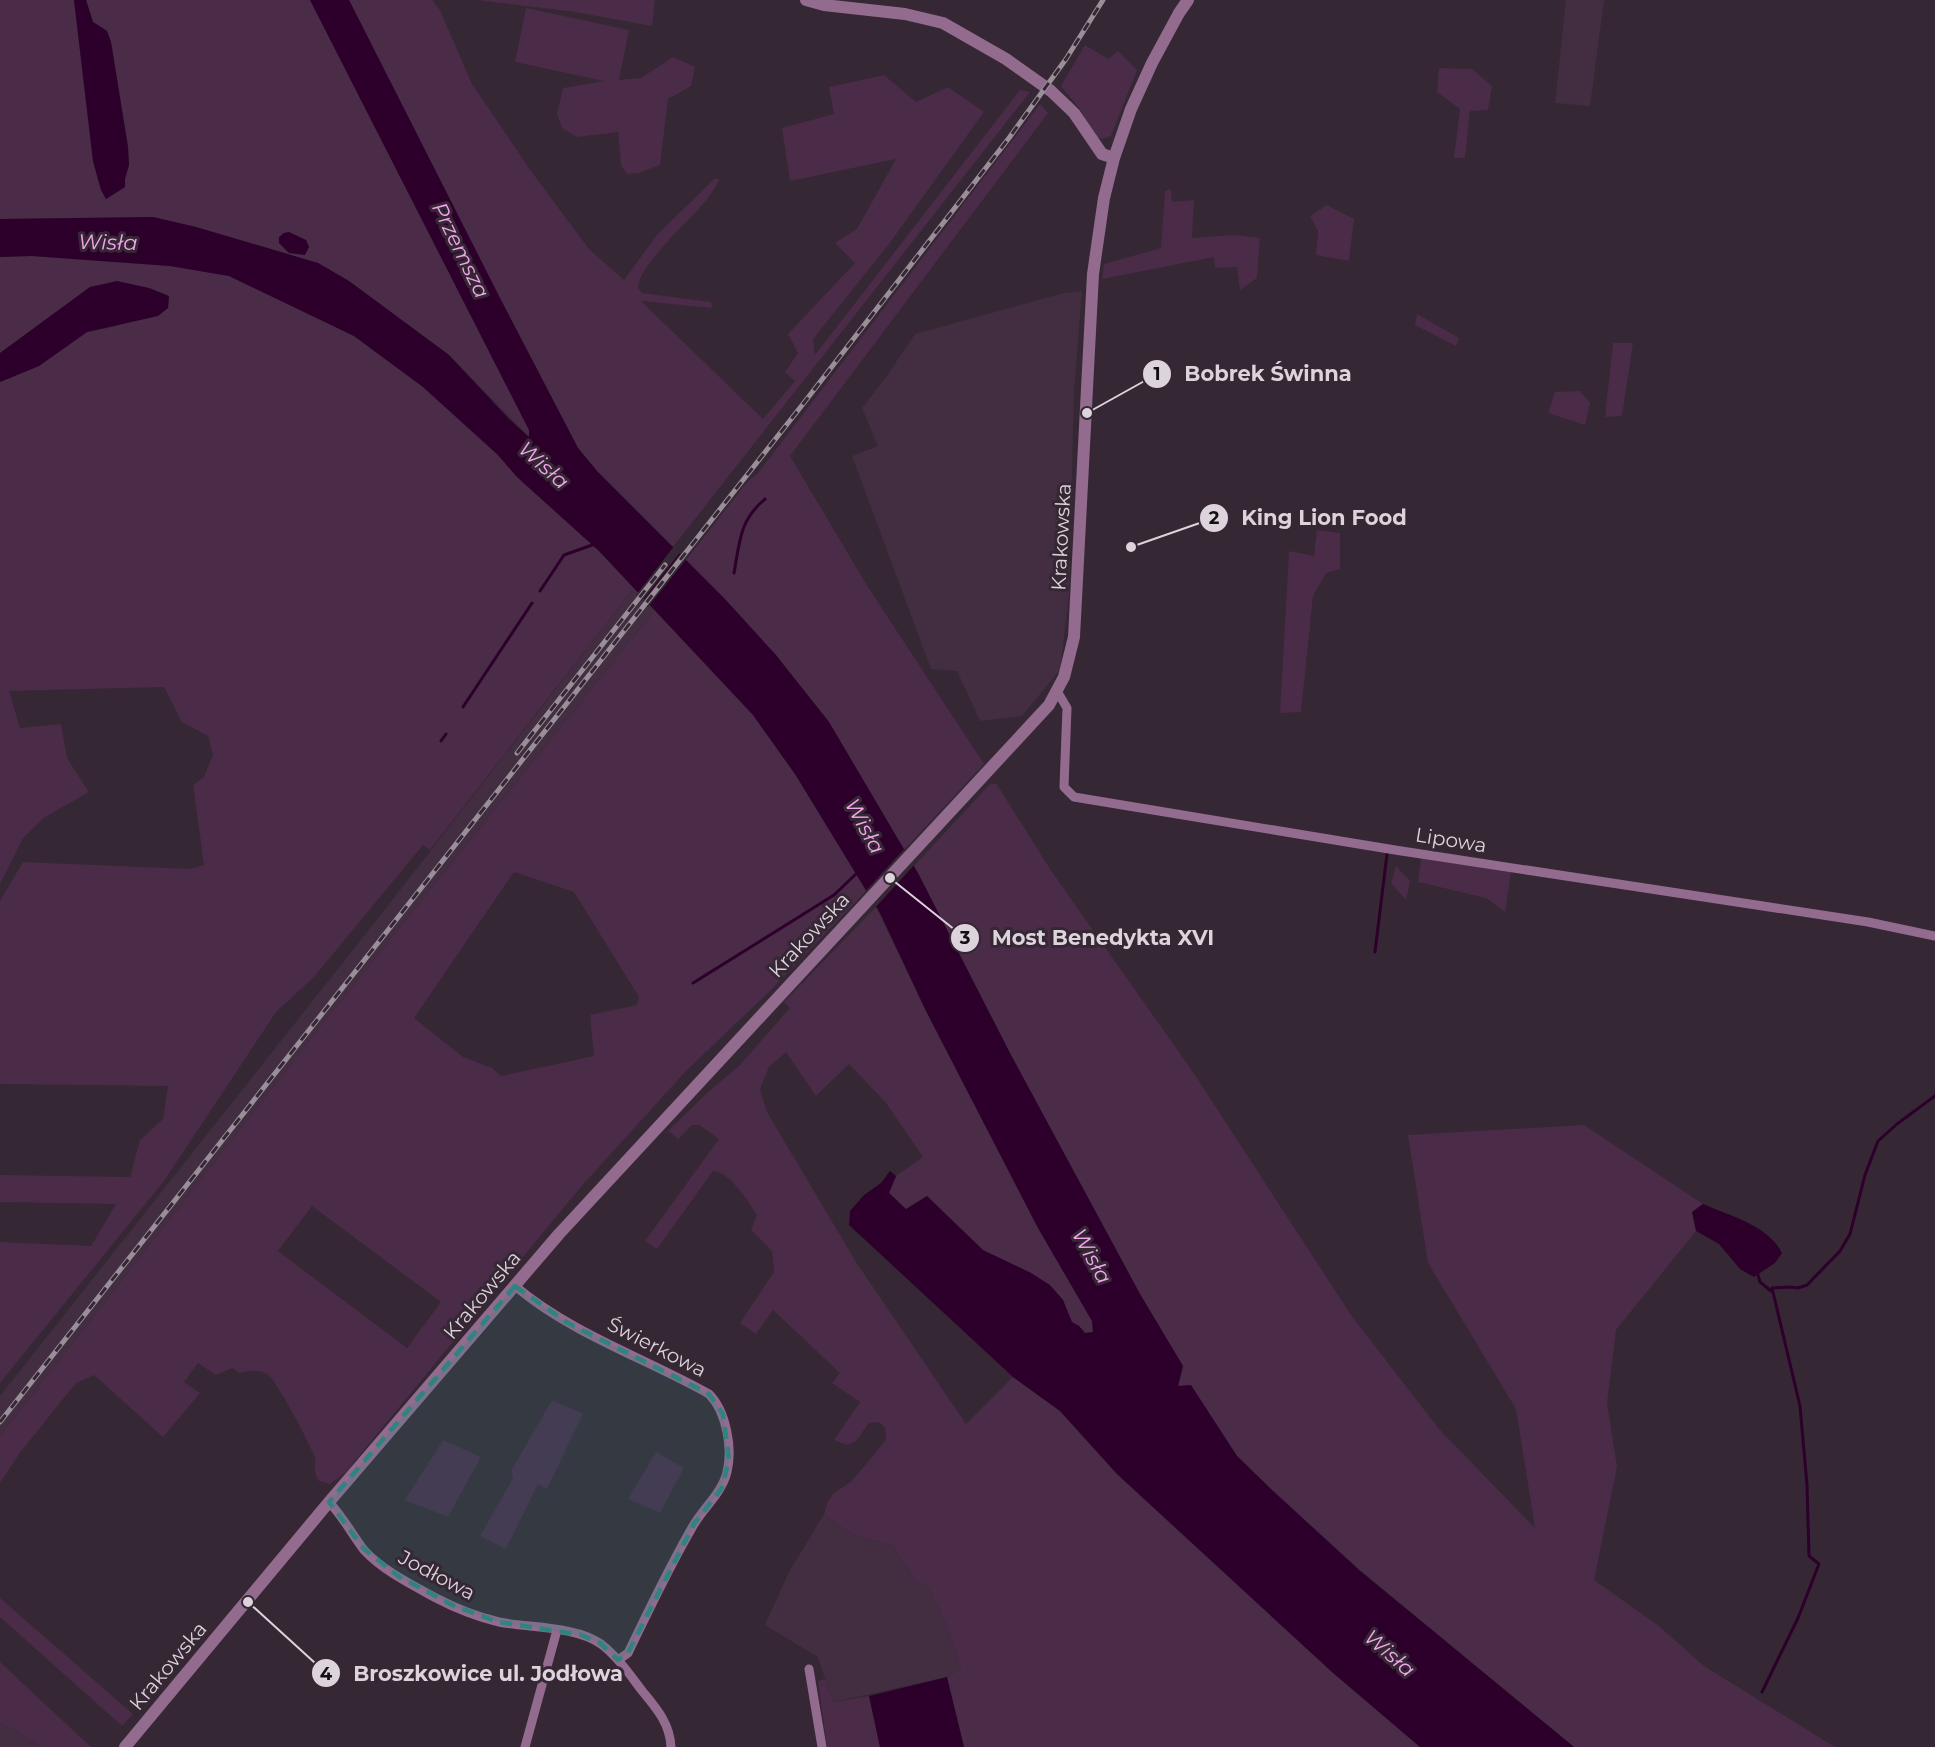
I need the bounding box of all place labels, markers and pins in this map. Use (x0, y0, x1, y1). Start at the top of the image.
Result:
callout: Bobrek Świnna (1142, 354, 1364, 393)
callout: King Lion Food (1199, 498, 1418, 537)
callout: Most Benedykta XVI (950, 918, 1226, 957)
callout: Broszkowice ul. Jodłowa (311, 1654, 635, 1693)

